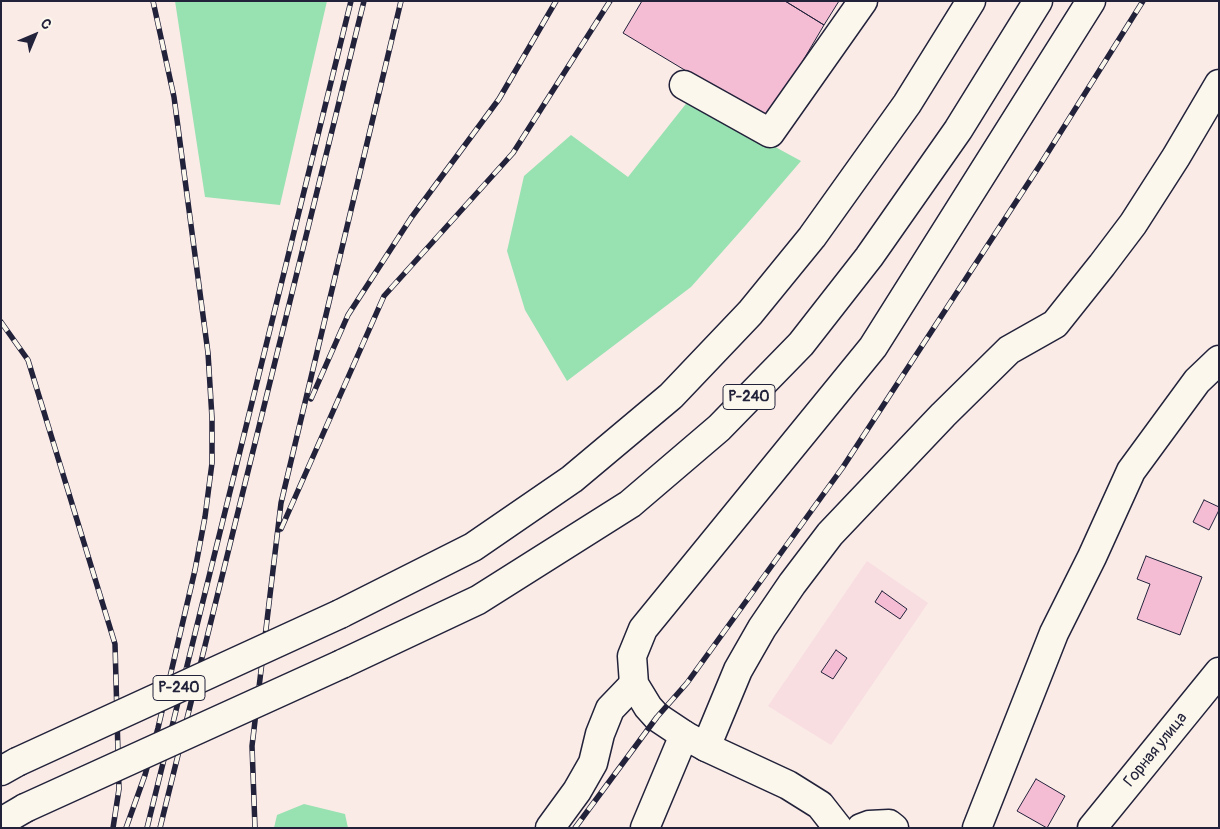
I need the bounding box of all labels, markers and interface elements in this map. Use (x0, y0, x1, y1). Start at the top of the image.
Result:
north arrow (10, 10, 60, 60)
text: С (37, 15, 55, 33)
road number: Р-240 (723, 384, 775, 410)
road number: Р-240 (153, 676, 205, 700)
street label: Горная улица (1120, 709, 1192, 791)

